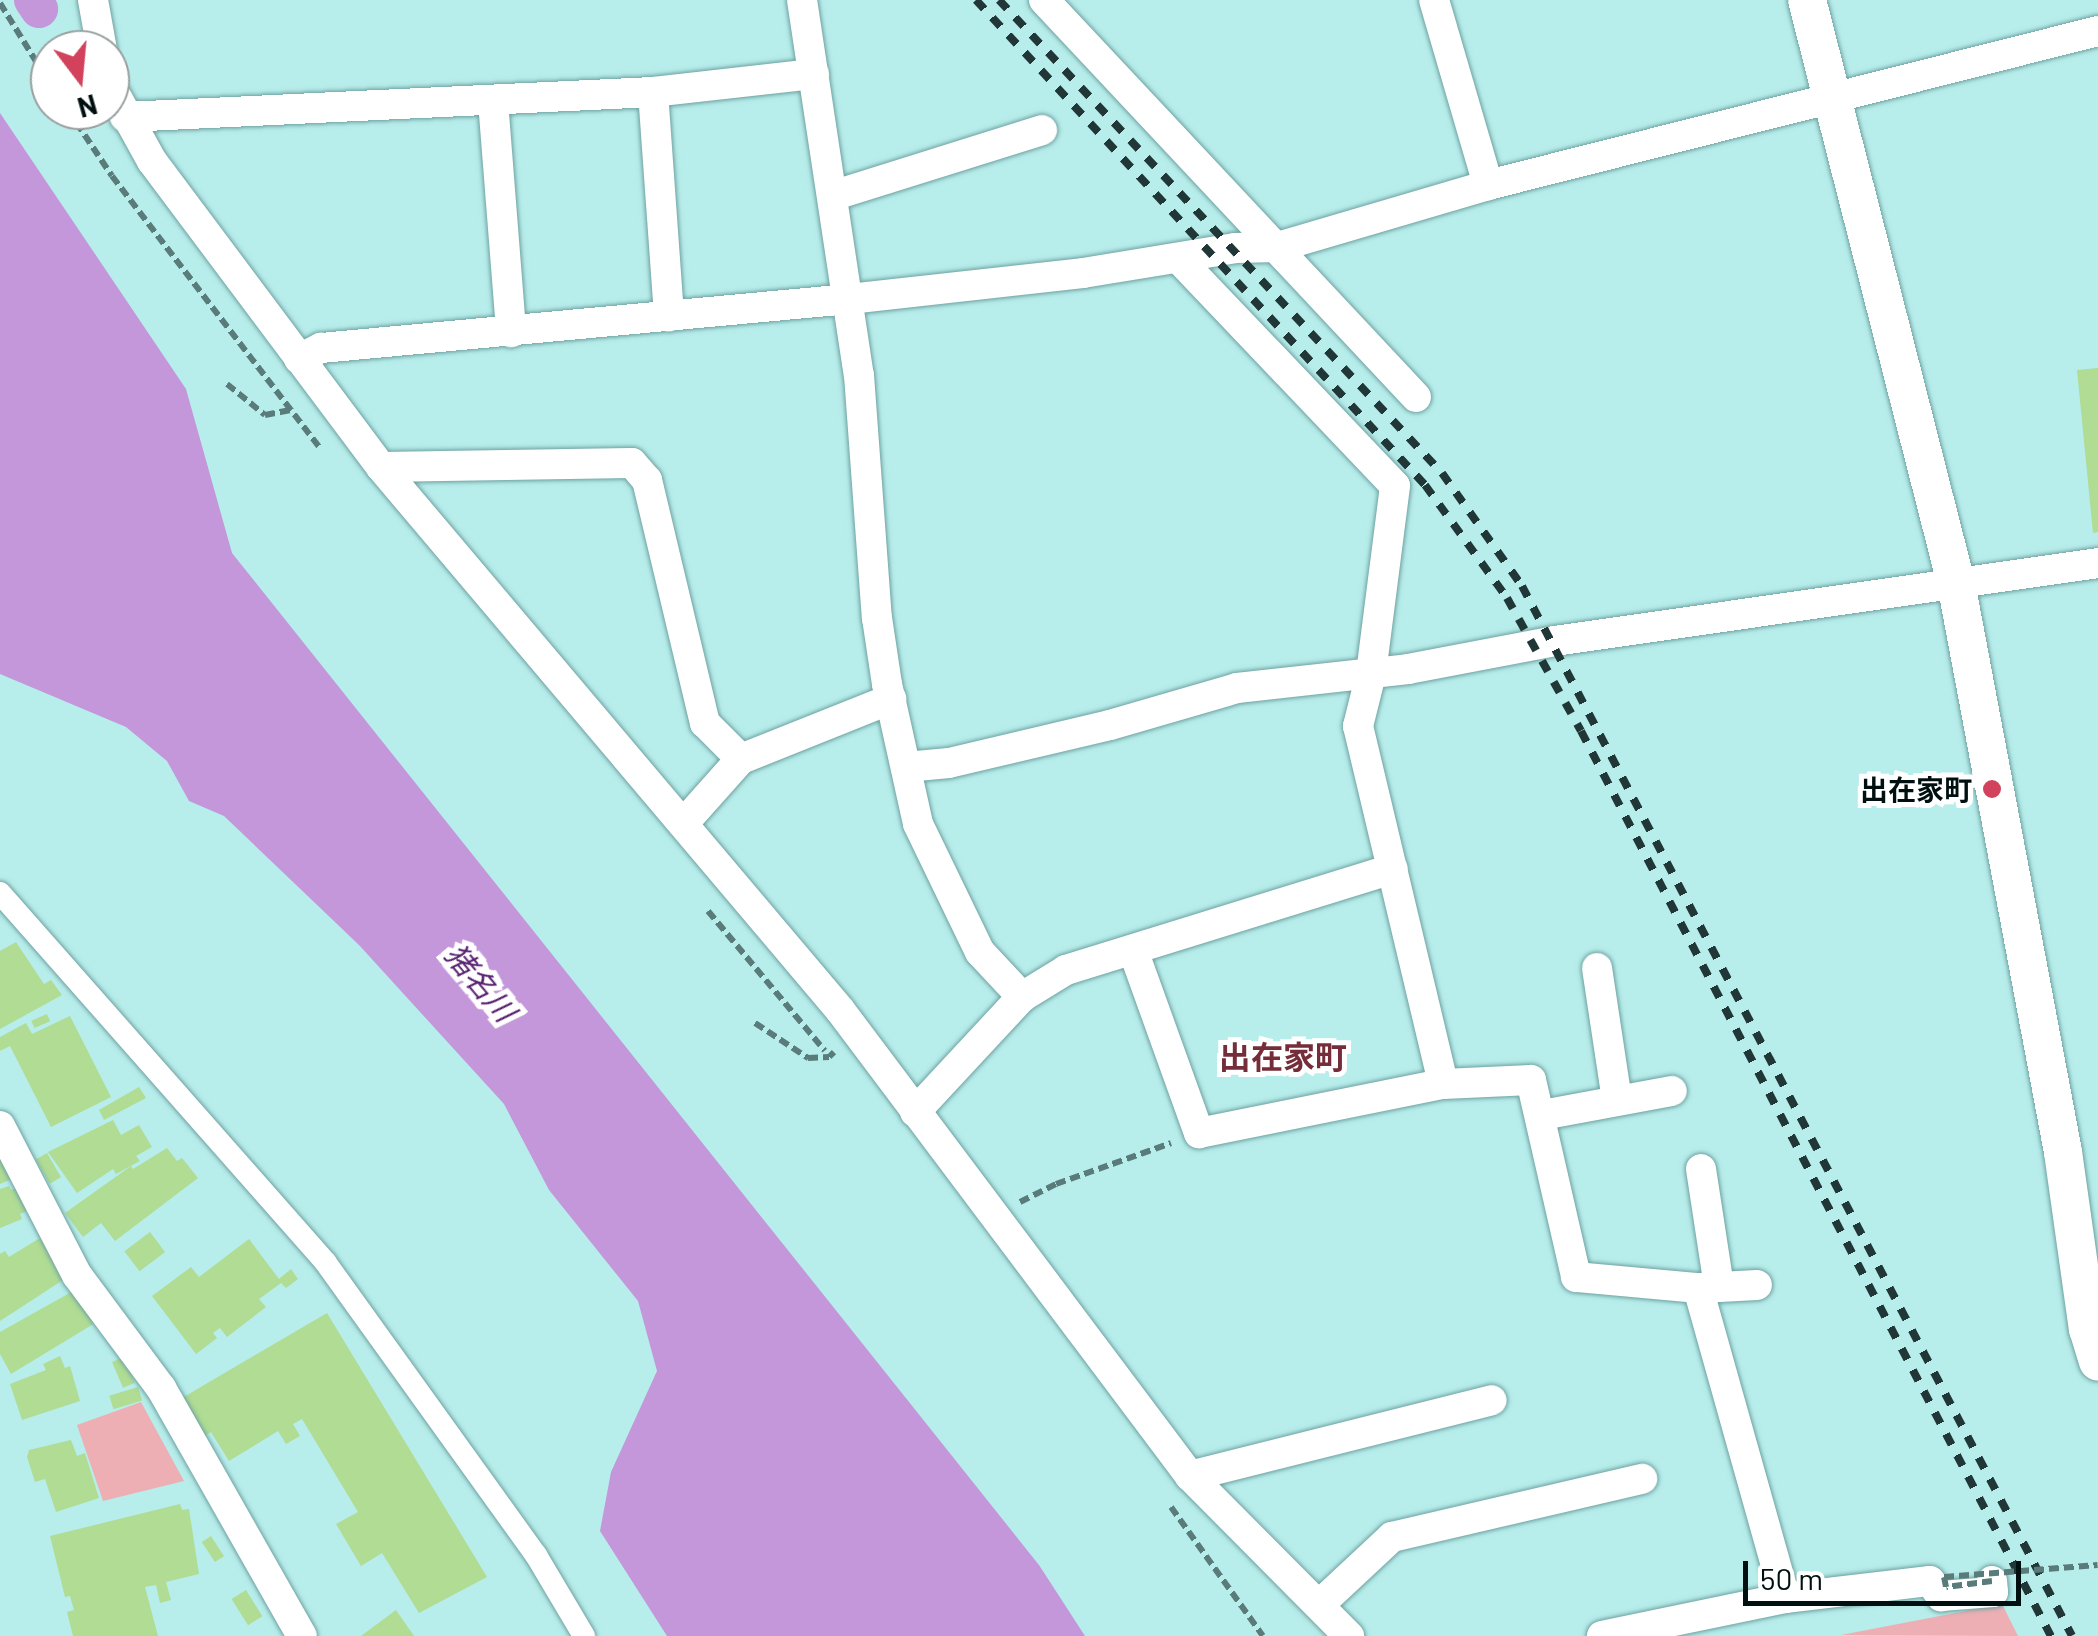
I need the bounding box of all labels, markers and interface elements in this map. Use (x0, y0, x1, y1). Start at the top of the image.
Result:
north arrow (30, 30, 130, 130)
text: N (74, 88, 101, 126)
place label: 出在家町 (1860, 772, 1972, 806)
marker: 出在家町 (1981, 778, 2003, 800)
water label: 猪名川 (438, 936, 524, 1028)
district label: 出在家町 (1219, 1037, 1347, 1075)
scale bar (1748, 1541, 2026, 1603)
text: 50 m (1760, 1560, 1823, 1596)

